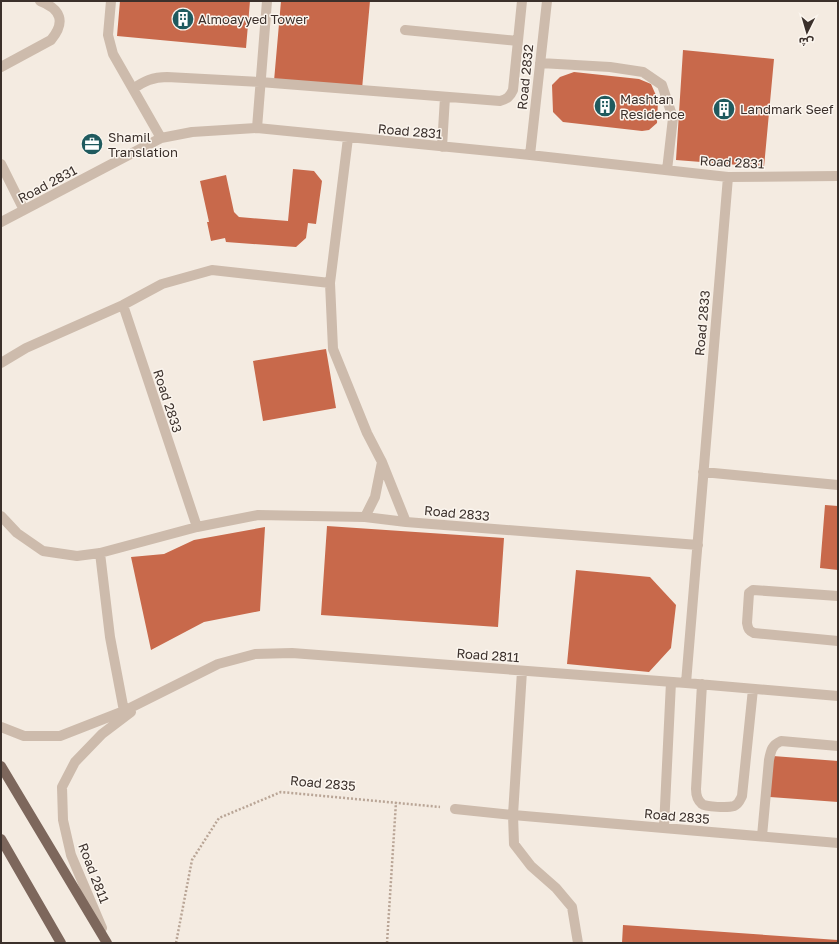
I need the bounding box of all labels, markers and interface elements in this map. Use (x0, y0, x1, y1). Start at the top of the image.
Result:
building icon: Almoayyed Tower (170, 6, 196, 32)
place label: Almoayyed Tower (198, 11, 308, 27)
north arrow (787, 12, 827, 52)
text: ش (798, 34, 814, 50)
street label: Road 2832 (514, 43, 536, 111)
place label: Mashtan Residence (620, 91, 685, 122)
building icon: Mashtan Residence (592, 93, 618, 119)
building icon: Landmark Seef (711, 96, 737, 122)
place label: Landmark Seef (740, 101, 834, 117)
street label: Road 2831 (377, 120, 443, 142)
place label: Shamil Translation (108, 129, 178, 160)
office icon: Shamil Translation (79, 131, 105, 157)
street label: Road 2831 (699, 152, 765, 172)
street label: Road 2831 (15, 162, 79, 206)
street label: Road 2833 (691, 290, 713, 356)
street label: Road 2833 (150, 367, 186, 435)
street label: Road 2833 (424, 502, 490, 524)
street label: Road 2811 (456, 645, 520, 665)
street label: Road 2835 (290, 772, 356, 794)
street label: Road 2835 (644, 805, 710, 827)
street label: Road 2811 (75, 841, 113, 905)

